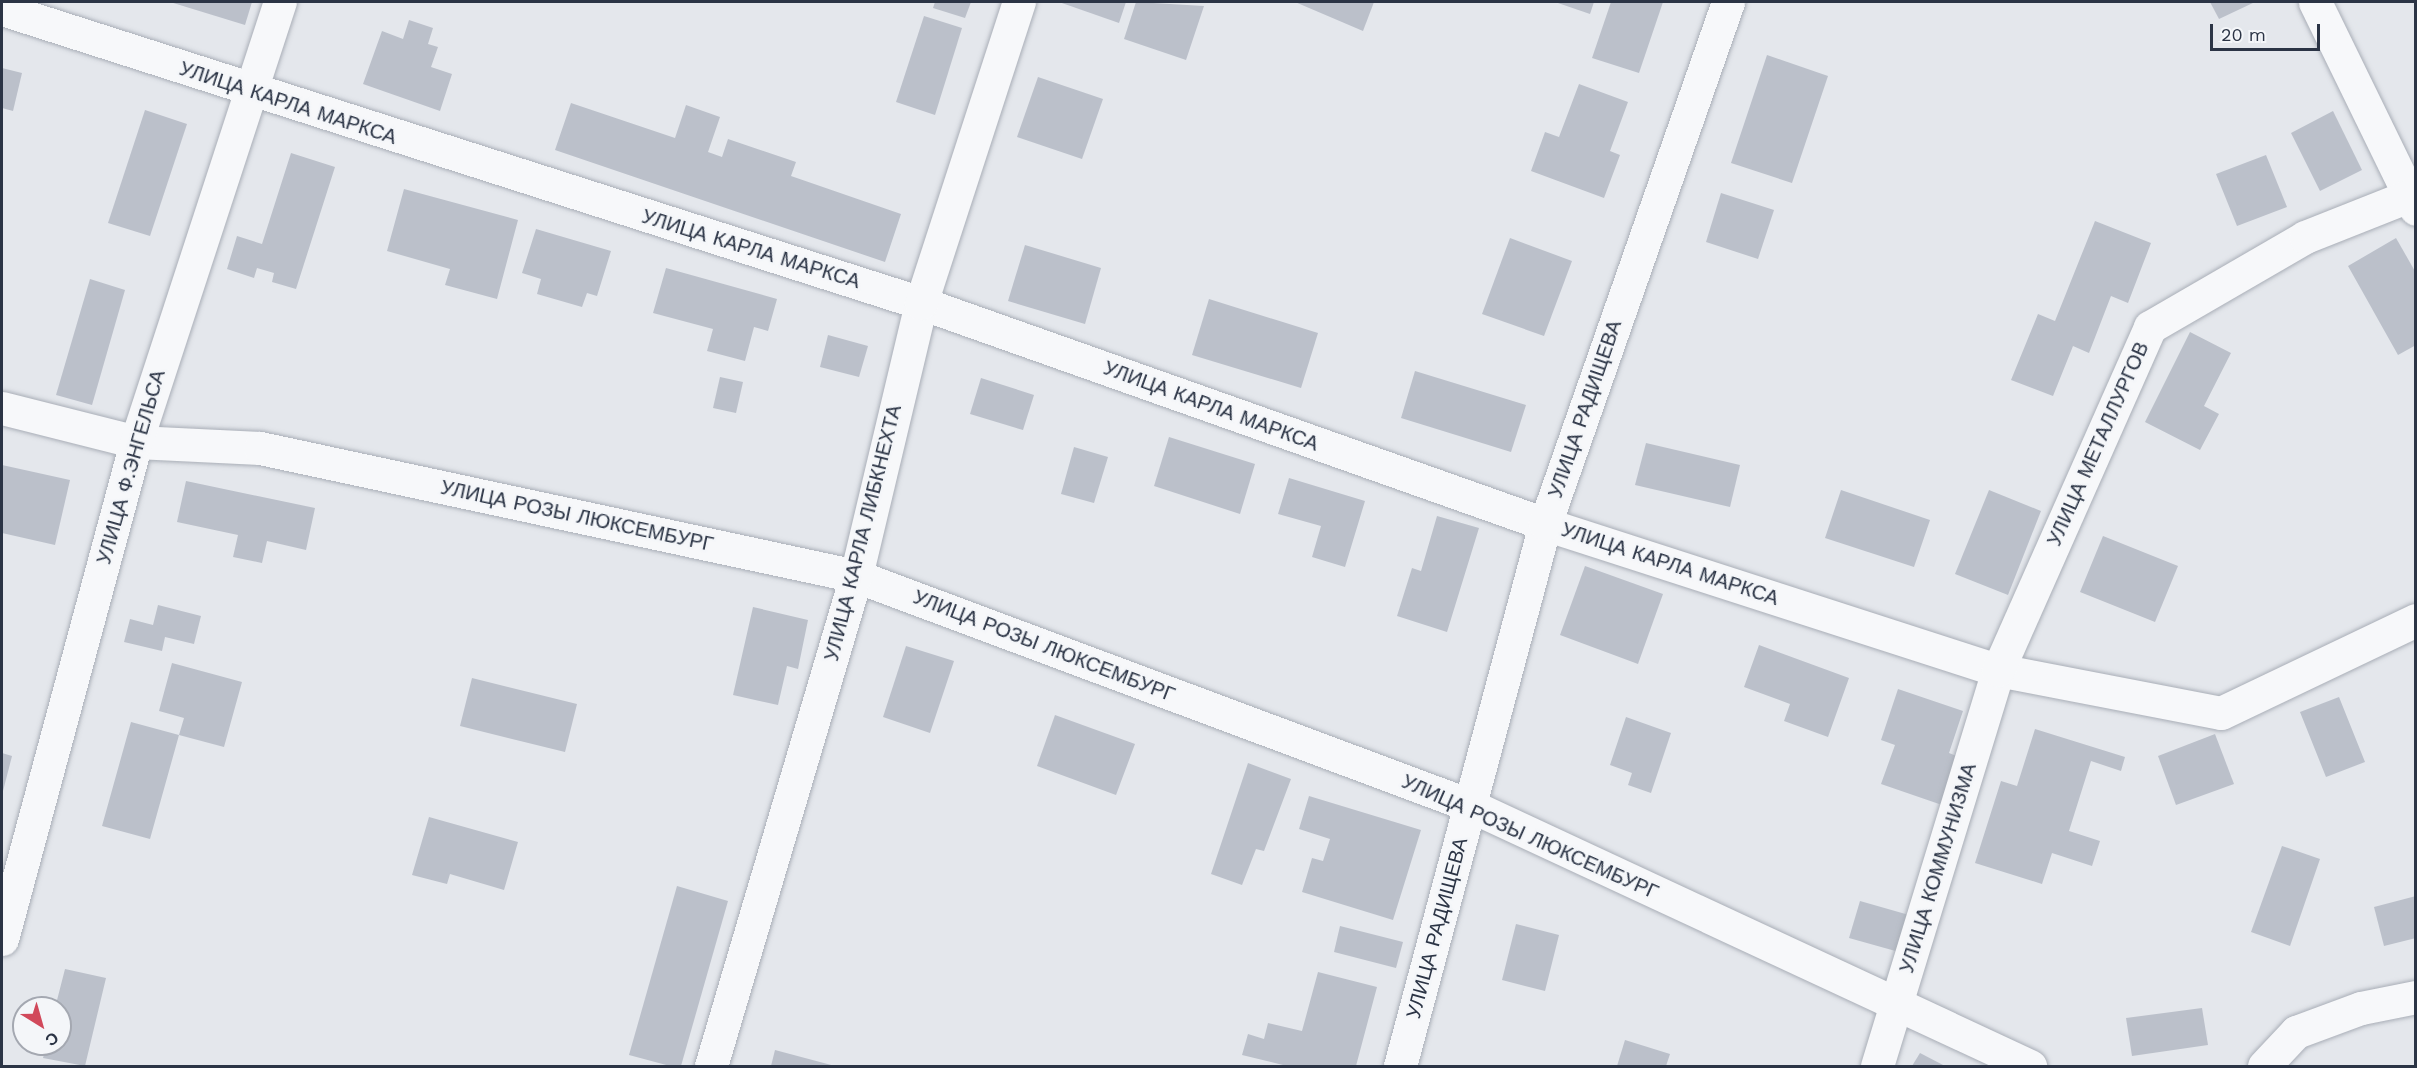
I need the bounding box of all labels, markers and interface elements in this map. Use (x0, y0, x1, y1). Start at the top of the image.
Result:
scale bar (2213, 12, 2322, 50)
text: 20 m (2221, 24, 2266, 45)
street label: УЛИЦА КАРЛА МАРКСА (176, 56, 400, 150)
street label: УЛИЦА КАРЛА МАРКСА (639, 204, 863, 294)
street label: УЛИЦА РАДИЩЕВА (1543, 317, 1627, 501)
street label: УЛИЦА МЕТАЛЛУРГОВ (2042, 338, 2154, 550)
street label: УЛИЦА КАРЛА МАРКСА (1100, 356, 1322, 456)
street label: УЛИЦА Ф.ЭНГЕЛЬСА (92, 367, 170, 567)
street label: УЛИЦА КАРЛА ЛИБКНЕХТА (820, 402, 906, 664)
street label: УЛИЦА РОЗЫ ЛЮКСЕМБУРГ (438, 475, 716, 557)
street label: УЛИЦА КАРЛА МАРКСА (1558, 517, 1782, 611)
street label: УЛИЦА РОЗЫ ЛЮКСЕМБУРГ (910, 585, 1178, 707)
street label: УЛИЦА КОММУНИЗМА (1895, 760, 1981, 976)
street label: УЛИЦА РОЗЫ ЛЮКСЕМБУРГ (1398, 769, 1662, 905)
street label: УЛИЦА РАДИЩЕВА (1401, 835, 1473, 1021)
north arrow (12, 996, 72, 1056)
text: С (42, 1028, 62, 1050)

